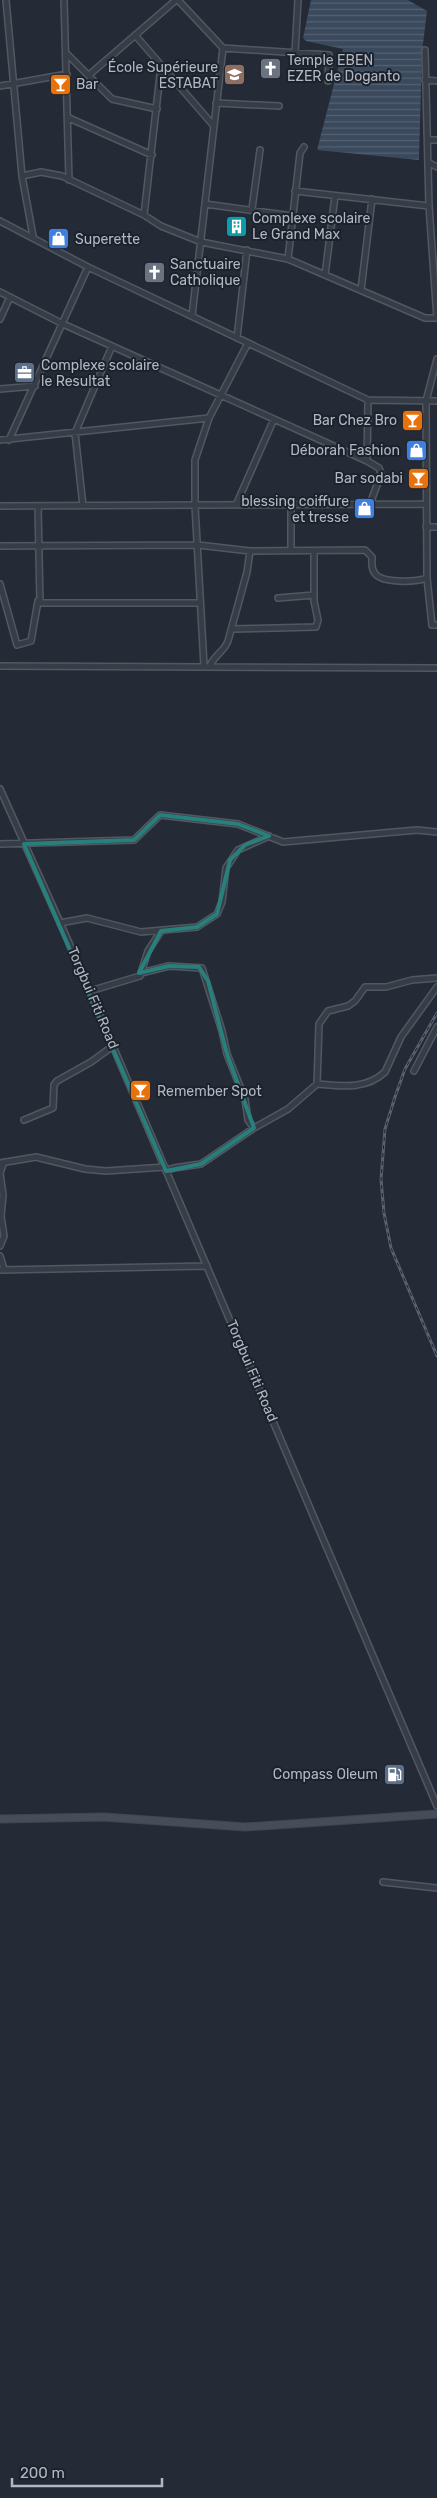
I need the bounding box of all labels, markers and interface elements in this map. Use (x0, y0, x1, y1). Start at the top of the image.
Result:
place label: Temple EBEN EZER de Doganto (287, 52, 400, 85)
church icon: Temple EBEN EZER de Doganto (259, 56, 283, 80)
place label: École Supérieure ESTABAT (108, 58, 218, 92)
school or university icon: École Supérieure ESTABAT (222, 63, 246, 87)
bar icon: Bar (48, 72, 72, 96)
place label: Bar (76, 76, 99, 93)
place label: Complexe scolaire Le Grand Max (252, 210, 370, 243)
building icon: Complexe scolaire Le Grand Max (224, 214, 248, 238)
shop icon: Superette (47, 227, 71, 251)
place label: Superette (75, 231, 140, 248)
place label: Sanctuaire Catholique (170, 256, 241, 289)
church icon: Sanctuaire Catholique (142, 260, 166, 284)
place label: Complexe scolaire le Resultat (41, 357, 159, 390)
office icon: Complexe scolaire le Resultat (13, 361, 37, 385)
bar icon: Bar Chez Bro (401, 408, 425, 432)
place label: Bar Chez Bro (313, 412, 397, 429)
shop icon: Déborah Fashion (404, 438, 428, 462)
place label: Déborah Fashion (290, 442, 400, 459)
bar icon: Bar sodabi (407, 466, 431, 490)
place label: Bar sodabi (335, 470, 403, 487)
place label: blessing coiffure et tresse (241, 493, 349, 526)
shop icon: blessing coiffure et tresse (353, 497, 377, 521)
street label: Torgbui Fiti Road (64, 945, 122, 1051)
bar icon: Remember Spot (129, 1079, 153, 1103)
place label: Remember Spot (157, 1083, 262, 1100)
street label: Torgbui Fiti Road (223, 1318, 281, 1424)
fuel station icon: Compass Oleum (382, 1762, 406, 1786)
place label: Compass Oleum (273, 1766, 378, 1783)
scale bar (12, 2456, 162, 2488)
text: 200 m (20, 2464, 65, 2482)

